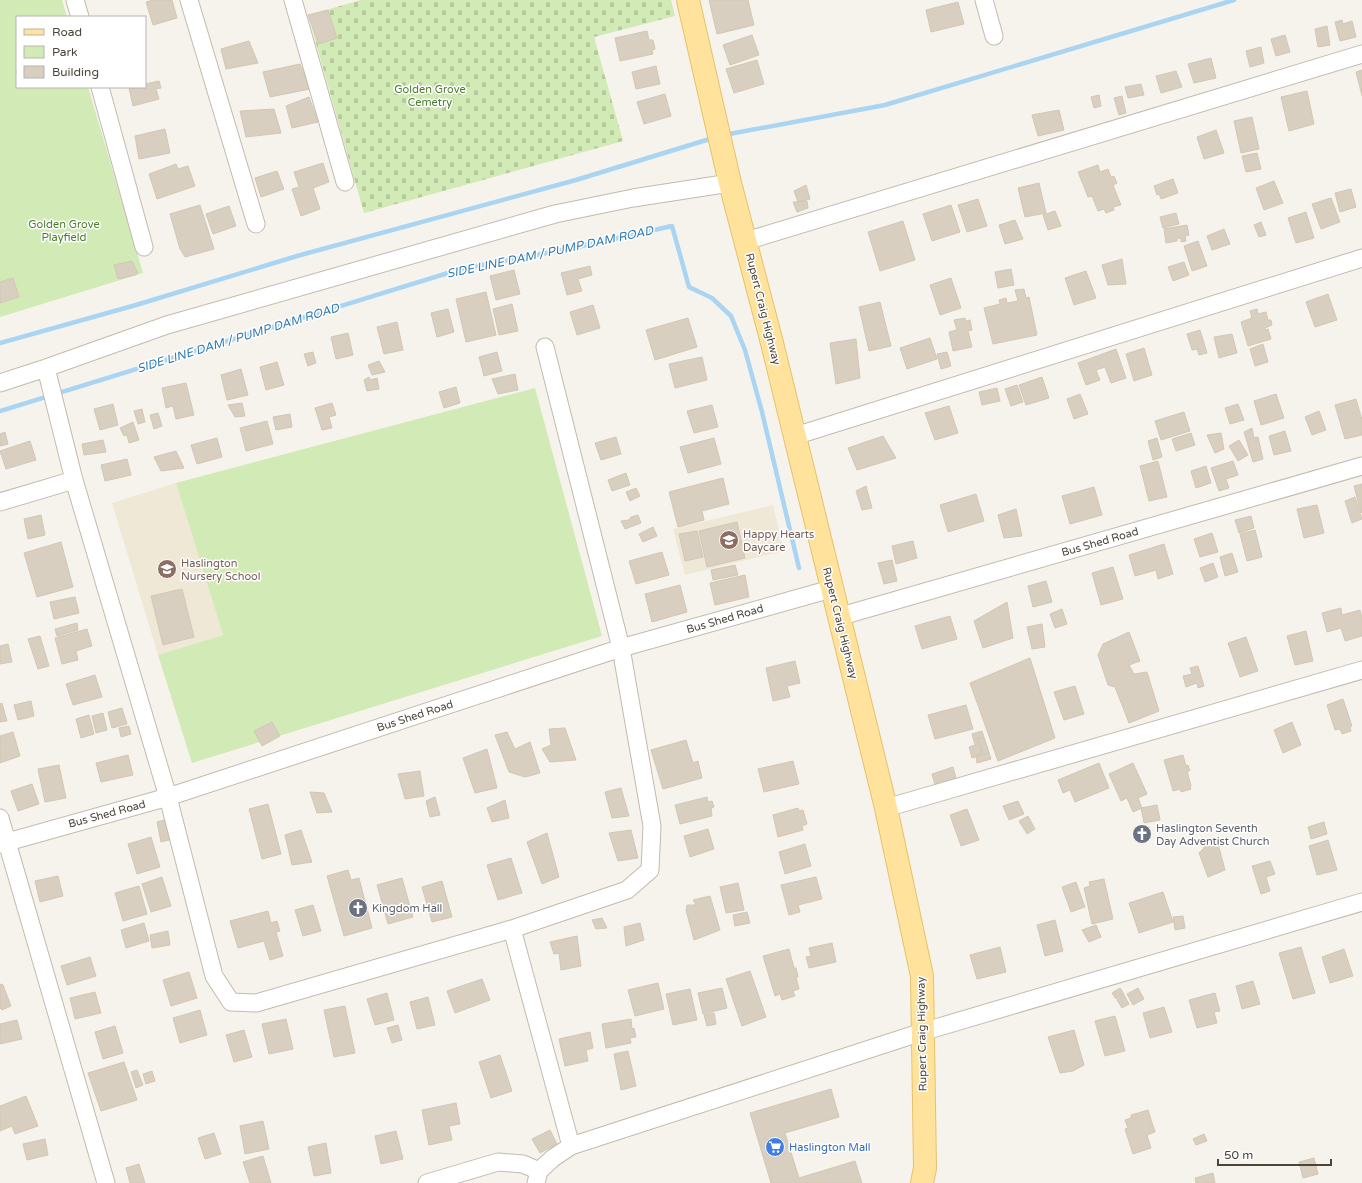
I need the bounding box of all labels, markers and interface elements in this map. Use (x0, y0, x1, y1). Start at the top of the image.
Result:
legend (16, 16, 146, 88)
text: Road (52, 25, 82, 39)
text: Park (52, 45, 78, 59)
text: Building (52, 65, 99, 79)
park label: Golden Grove Cemetry (394, 83, 466, 109)
park label: Golden Grove Playfield (28, 218, 100, 244)
water label: SIDE LINE DAM / PUMP DAM ROAD (445, 223, 656, 281)
street label: Rupert Craig Highway (743, 252, 783, 366)
water label: SIDE LINE DAM / PUMP DAM ROAD (135, 300, 342, 376)
street label: Bus Shed Road (1060, 525, 1140, 559)
place label: Happy Hearts Daycare (743, 528, 814, 554)
school or university icon: Happy Hearts Daycare (718, 529, 740, 551)
place label: Haslington Nursery School (181, 557, 261, 583)
school or university icon: Haslington Nursery School (156, 558, 178, 580)
street label: Rupert Craig Highway (820, 566, 860, 680)
street label: Bus Shed Road (685, 602, 765, 636)
street label: Bus Shed Road (375, 698, 455, 734)
street label: Bus Shed Road (67, 797, 147, 831)
place label: Haslington Seventh Day Adventist Church (1156, 822, 1269, 848)
church icon: Haslington Seventh Day Adventist Church (1131, 823, 1153, 845)
church icon: Kingdom Hall (347, 897, 369, 919)
place label: Kingdom Hall (372, 902, 442, 915)
street label: Rupert Craig Highway (914, 977, 929, 1091)
supermarket icon: Haslington Mall (764, 1136, 786, 1158)
place label: Haslington Mall (789, 1141, 871, 1154)
scale bar (1218, 1141, 1331, 1167)
text: 50 m (1224, 1148, 1253, 1162)

